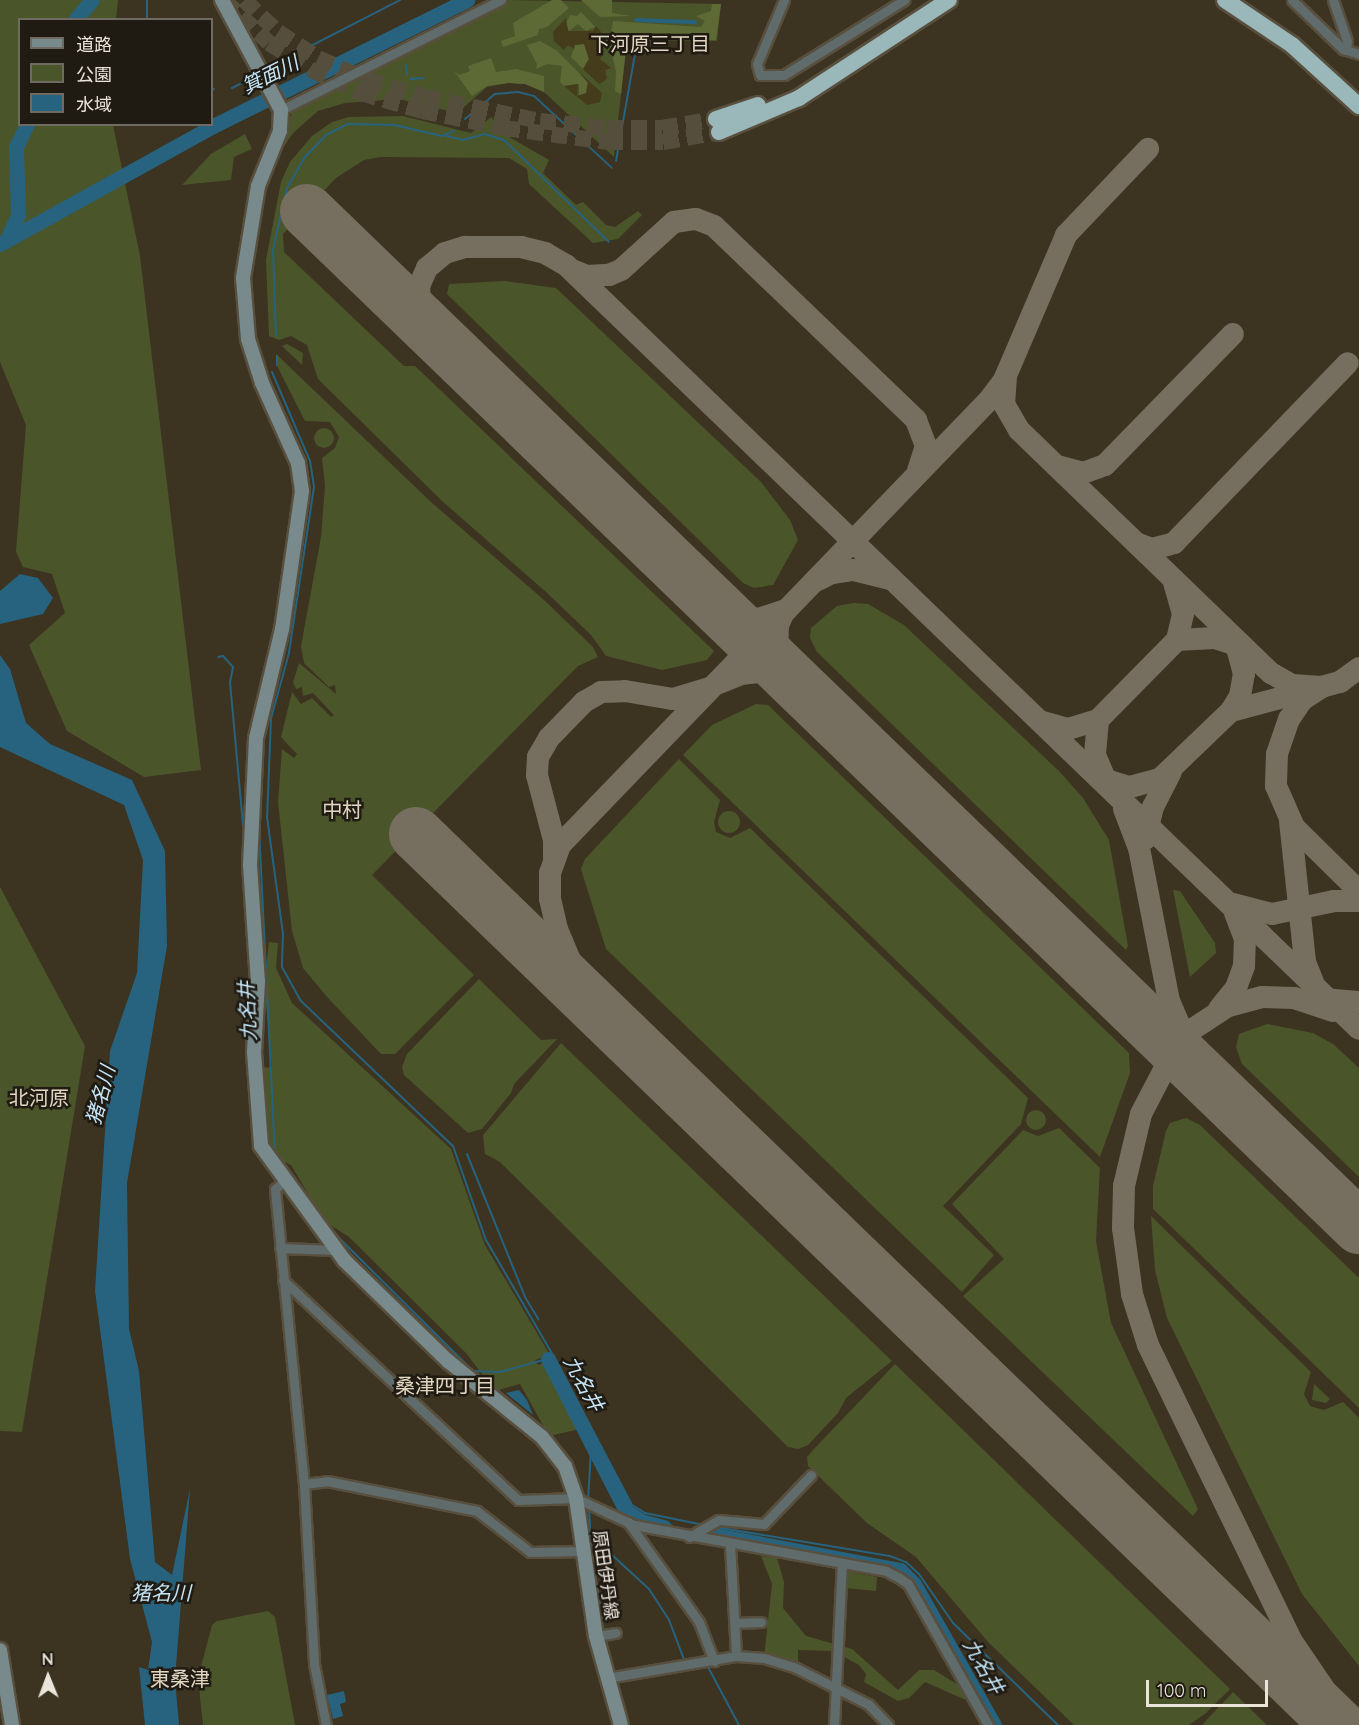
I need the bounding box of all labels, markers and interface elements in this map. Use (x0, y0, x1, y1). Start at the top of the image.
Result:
legend (18, 18, 213, 126)
district label: 下河原三丁目 (590, 31, 710, 55)
text: 道路 (76, 33, 112, 56)
water label: 箕面川 (238, 50, 302, 98)
text: 公園 (76, 63, 112, 86)
text: 水域 (76, 93, 112, 116)
district label: 中村 (322, 797, 362, 821)
water label: 九名井 (233, 980, 261, 1042)
water label: 猪名川 (81, 1063, 119, 1127)
district label: 北河原 (9, 1085, 69, 1109)
water label: 九名井 (559, 1351, 609, 1415)
district label: 桑津四丁目 (395, 1373, 495, 1397)
street label: 原田伊丹線 (588, 1529, 622, 1621)
water label: 猪名川 (131, 1580, 191, 1604)
water label: 九名井 (959, 1634, 1009, 1698)
north arrow (18, 1647, 78, 1707)
text: N (42, 1649, 54, 1669)
district label: 東桑津 (150, 1666, 210, 1690)
scale bar (1149, 1668, 1270, 1706)
text: 100 m (1157, 1679, 1206, 1702)

